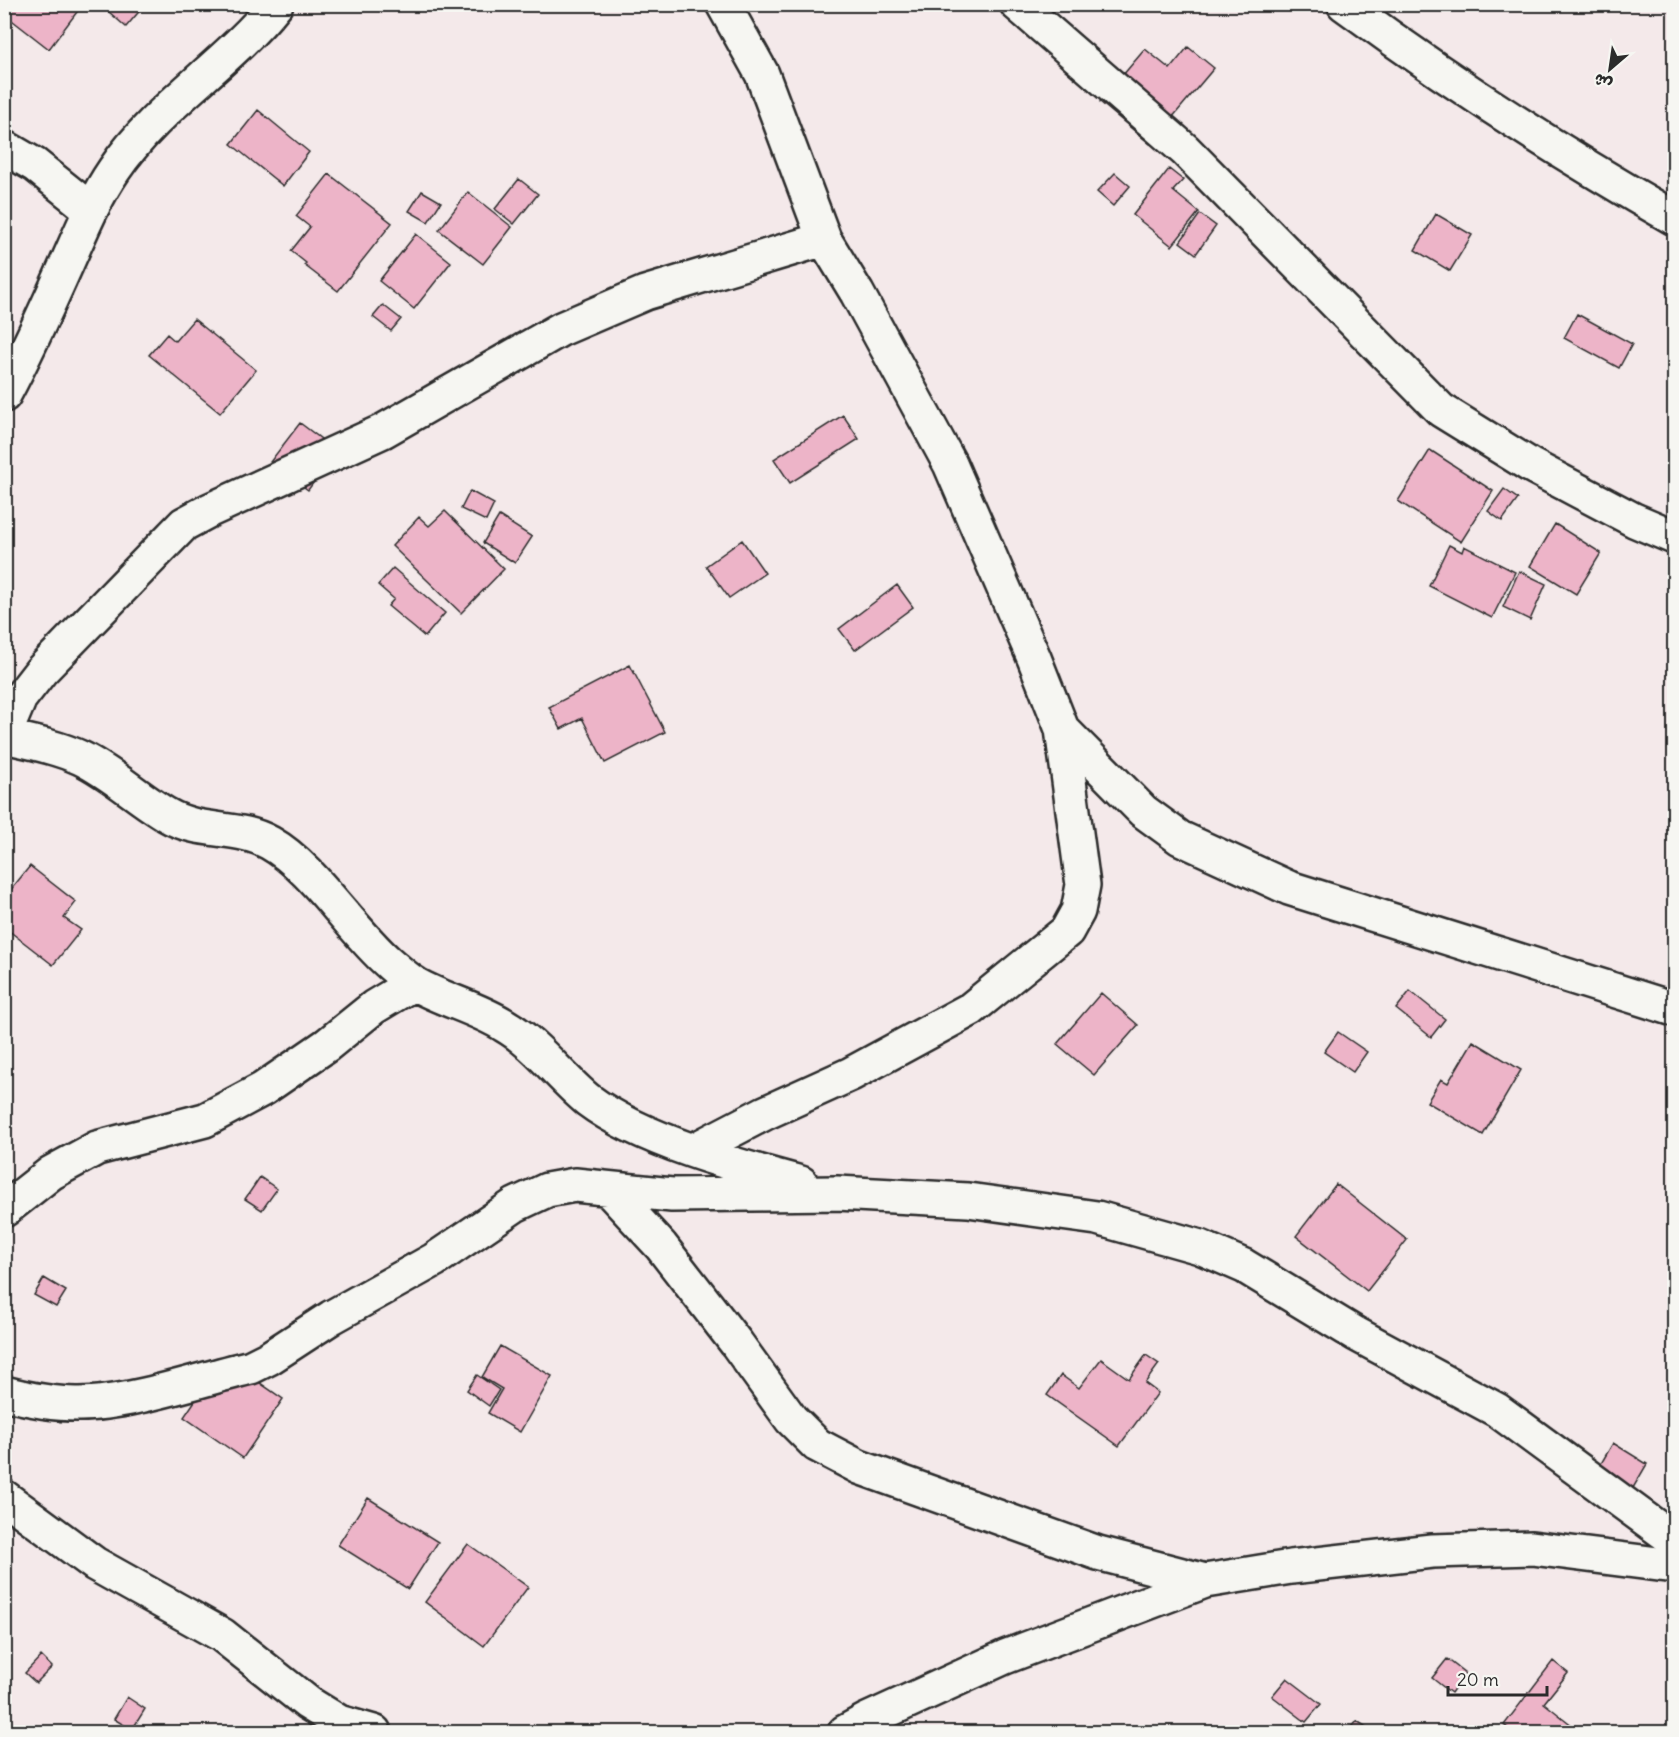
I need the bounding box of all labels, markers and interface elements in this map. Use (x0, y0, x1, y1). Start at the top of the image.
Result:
north arrow (1580, 39, 1640, 99)
text: ش (1590, 69, 1615, 95)
scale bar (1448, 1659, 1547, 1697)
text: 20 m (1457, 1668, 1499, 1691)

